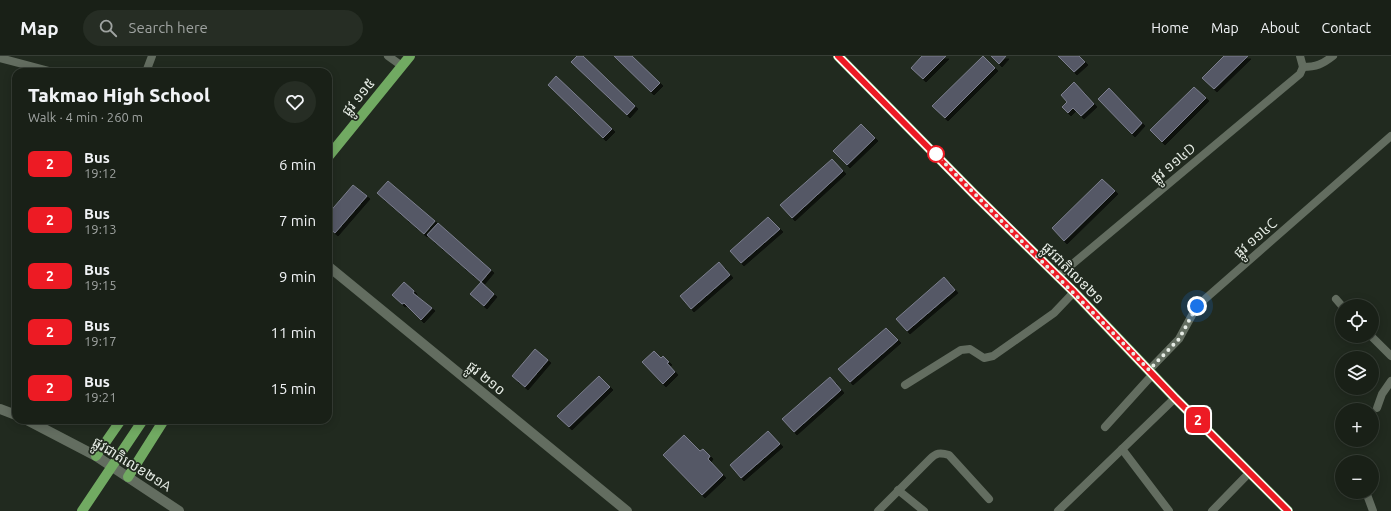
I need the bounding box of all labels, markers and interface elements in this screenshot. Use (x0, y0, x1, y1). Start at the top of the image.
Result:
search box (83, 10, 363, 46)
text: Map (20, 17, 59, 39)
icon: search (97, 17, 119, 39)
text: Search here (129, 19, 208, 36)
text: Home (1151, 20, 1189, 36)
text: Map (1211, 20, 1239, 36)
text: About (1261, 20, 1300, 36)
text: Contact (1322, 20, 1371, 36)
street label: ផ្លូវ ១១៥ (338, 75, 381, 121)
button: heart (274, 81, 316, 123)
text: Takmao High School (28, 84, 210, 106)
text: Walk · 4 min · 260 m (28, 110, 143, 124)
street label: ផ្លូវ ១១៤D (1147, 140, 1201, 189)
unlabelled marker (927, 145, 945, 163)
text: Bus (84, 149, 110, 166)
text: 2 (46, 156, 54, 172)
text: 6 min (279, 156, 316, 173)
text: 19:12 (84, 166, 117, 180)
text: Bus (84, 205, 110, 222)
text: 2 (46, 212, 54, 228)
text: 7 min (279, 212, 316, 229)
street label: ផ្លូវ ១១៤C (1230, 215, 1283, 264)
text: 19:13 (84, 222, 117, 236)
street label: ផ្លូវជាតិលេខ២១ (1036, 239, 1107, 310)
text: Bus (84, 261, 110, 278)
text: 2 (46, 268, 54, 284)
text: 9 min (279, 268, 316, 285)
text: 19:15 (84, 278, 117, 292)
your location (1187, 296, 1207, 316)
map controls (1335, 299, 1379, 499)
button: locate (1335, 299, 1379, 343)
text: Bus (84, 317, 110, 334)
text: 2 (46, 324, 54, 340)
text: 11 min (270, 324, 316, 341)
text: 19:17 (84, 334, 117, 348)
button: layers (1335, 351, 1379, 395)
street label: ផ្លូវ ២១០ (461, 358, 509, 402)
text: Bus (84, 373, 110, 390)
text: 2 (46, 380, 54, 396)
text: 15 min (270, 380, 316, 397)
text: 19:21 (84, 390, 117, 404)
button: + (1335, 403, 1379, 447)
line badge: 2 (1185, 407, 1211, 433)
text: 2 (1194, 412, 1202, 428)
street label: ផ្លូវជាតិលេខ២១A (88, 433, 174, 498)
button: − (1335, 455, 1379, 499)

